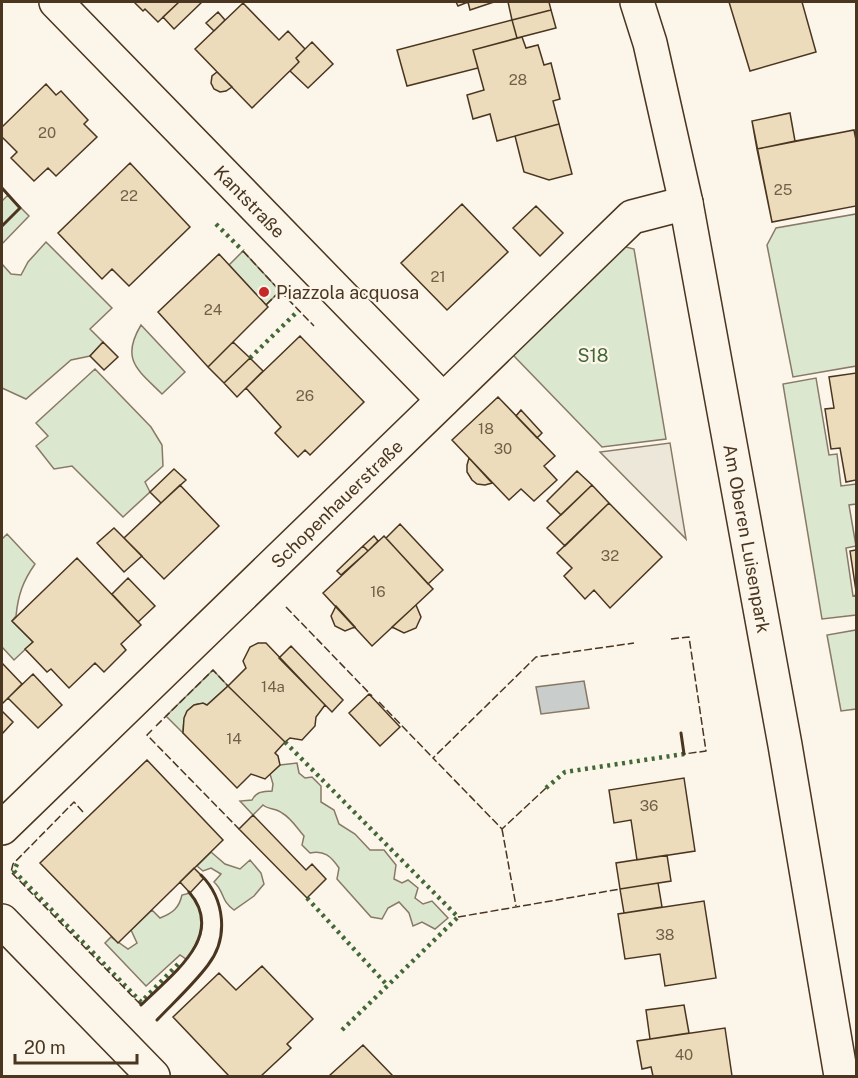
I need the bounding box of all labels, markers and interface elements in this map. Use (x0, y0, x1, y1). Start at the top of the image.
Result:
house number: 28 (509, 71, 527, 88)
house number: 20 (38, 124, 56, 141)
street label: Kantstraße (210, 161, 290, 242)
house number: 25 (774, 181, 792, 198)
house number: 22 (120, 187, 138, 204)
house number: 21 (430, 268, 446, 285)
place label: Piazzola acquosa (276, 282, 419, 303)
marker: Piazzola acquosa (257, 285, 271, 299)
house number: 24 (204, 301, 222, 318)
park label: S18 (577, 345, 609, 366)
house number: 26 (296, 387, 314, 404)
house number: 18 (478, 420, 494, 437)
street label: Schopenhauerstraße (266, 435, 407, 572)
house number: 30 (494, 440, 512, 457)
street label: Am Oberen Luisenpark (720, 442, 775, 635)
house number: 32 (601, 547, 619, 564)
house number: 16 (370, 583, 386, 600)
house number: 14a (261, 678, 285, 695)
house number: 14 (226, 730, 242, 747)
house number: 36 (640, 797, 658, 814)
house number: 38 (655, 926, 675, 943)
scale bar (15, 1027, 136, 1065)
text: 20 m (24, 1037, 66, 1058)
house number: 40 (675, 1046, 693, 1063)

